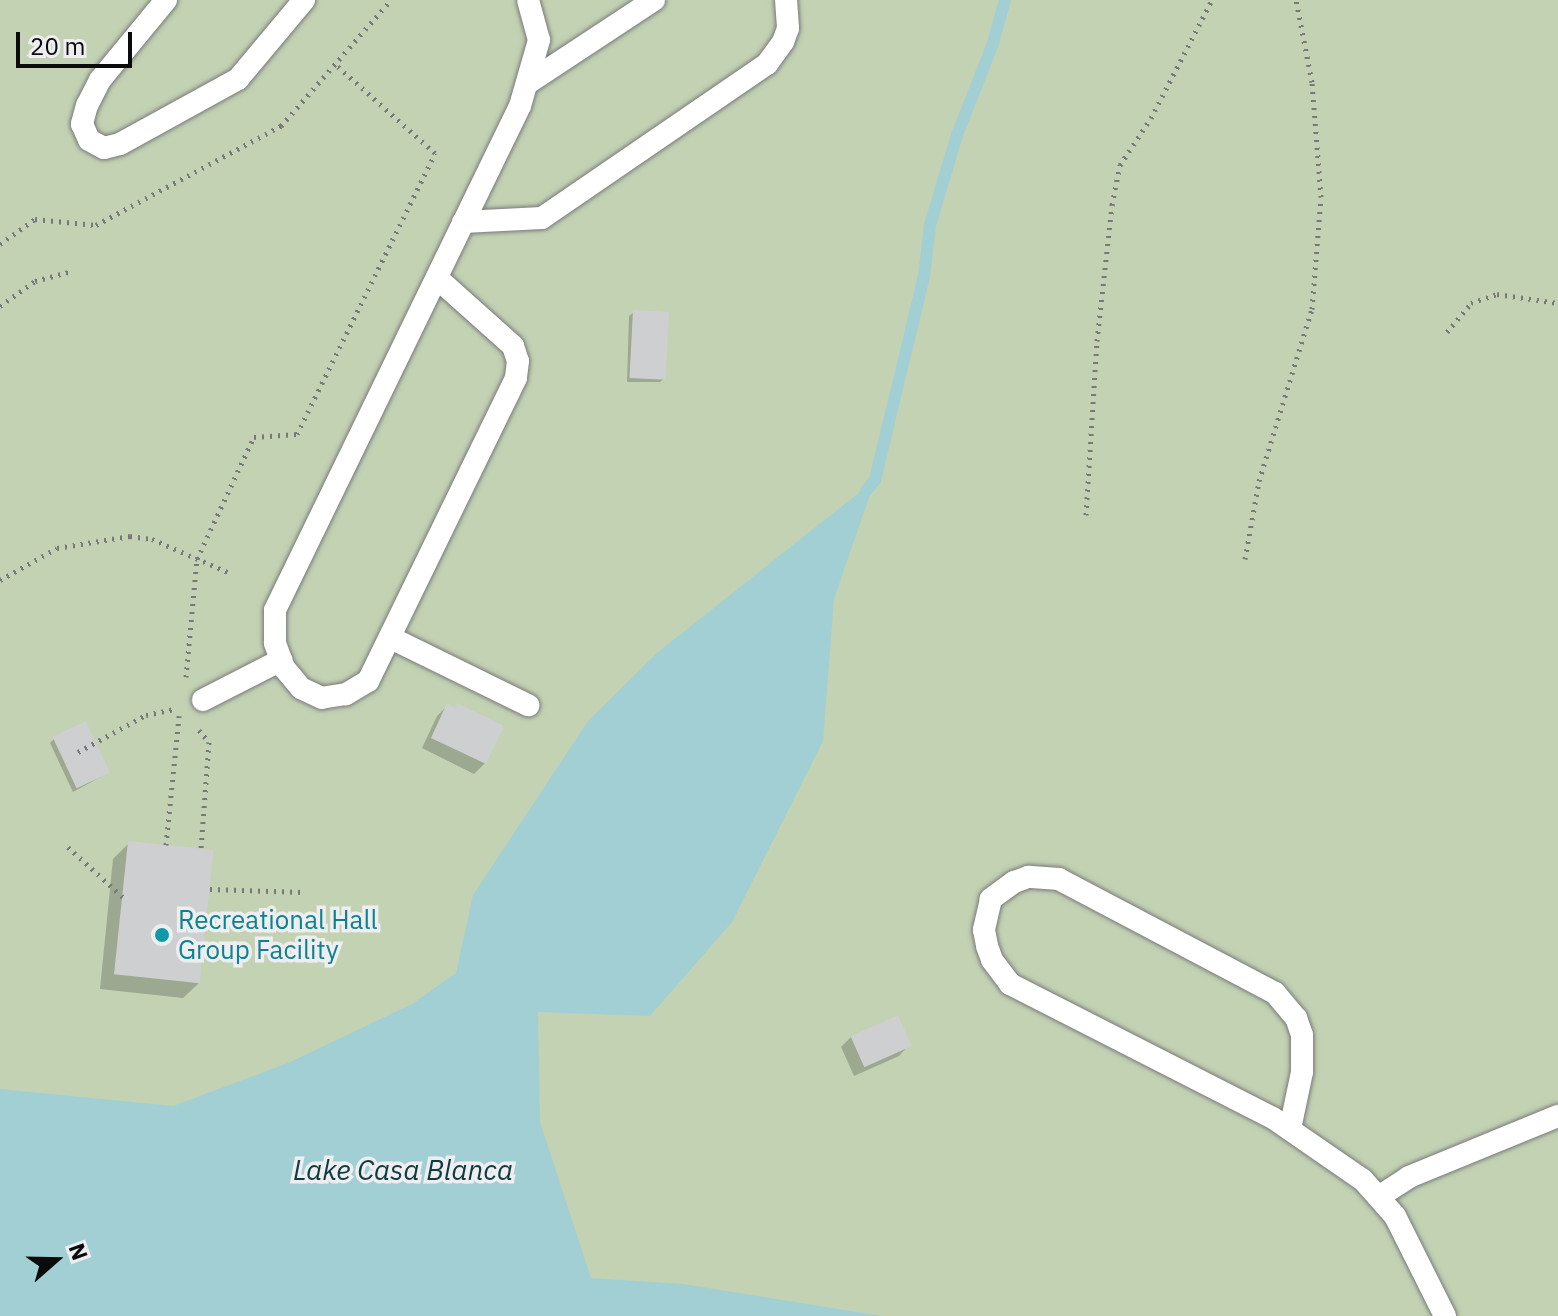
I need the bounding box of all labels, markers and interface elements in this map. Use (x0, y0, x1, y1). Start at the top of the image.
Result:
scale bar (20, 16, 136, 66)
text: 20 m (30, 30, 85, 62)
place label: Recreational Hall Group Facility (178, 904, 377, 966)
marker: Recreational Hall Group Facility (153, 926, 171, 944)
water label: Lake Casa Blanca (293, 1153, 513, 1187)
north arrow (16, 1220, 96, 1300)
text: N (63, 1239, 95, 1264)

